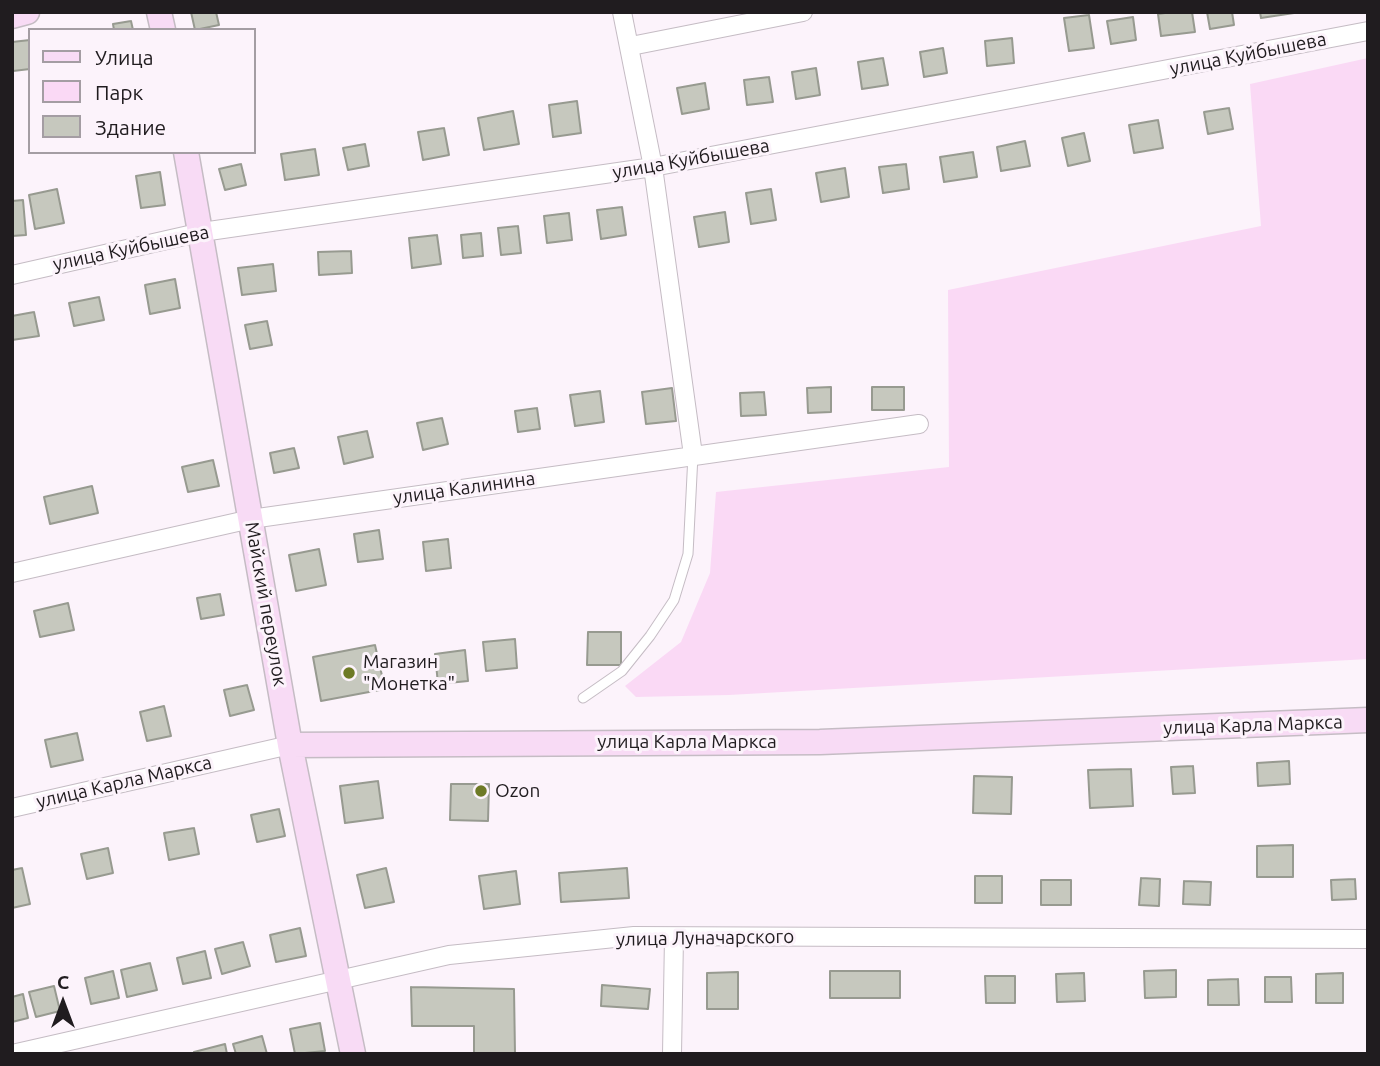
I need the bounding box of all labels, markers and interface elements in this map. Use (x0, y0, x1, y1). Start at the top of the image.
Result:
legend (28, 28, 256, 154)
street label: улица Куйбышева (1168, 28, 1328, 80)
text: Улица (95, 45, 153, 69)
text: Парк (95, 80, 143, 104)
text: Здание (95, 115, 166, 139)
street label: улица Куйбышева (611, 134, 771, 184)
street label: улица Куйбышева (51, 220, 211, 276)
street label: улица Калинина (391, 467, 537, 509)
street label: Майский переулок (240, 520, 292, 688)
place label: Магазин "Монетка" (363, 651, 455, 695)
marker: Магазин "Монетка" (341, 665, 357, 681)
street label: улица Карла Маркса (1163, 710, 1343, 740)
street label: улица Карла Маркса (597, 731, 777, 753)
street label: улица Карла Маркса (34, 751, 214, 813)
place label: Ozon (495, 780, 540, 802)
marker: Ozon (473, 783, 489, 799)
street label: улица Луначарского (616, 925, 794, 951)
north arrow (28, 968, 98, 1038)
text: С (57, 971, 69, 993)

